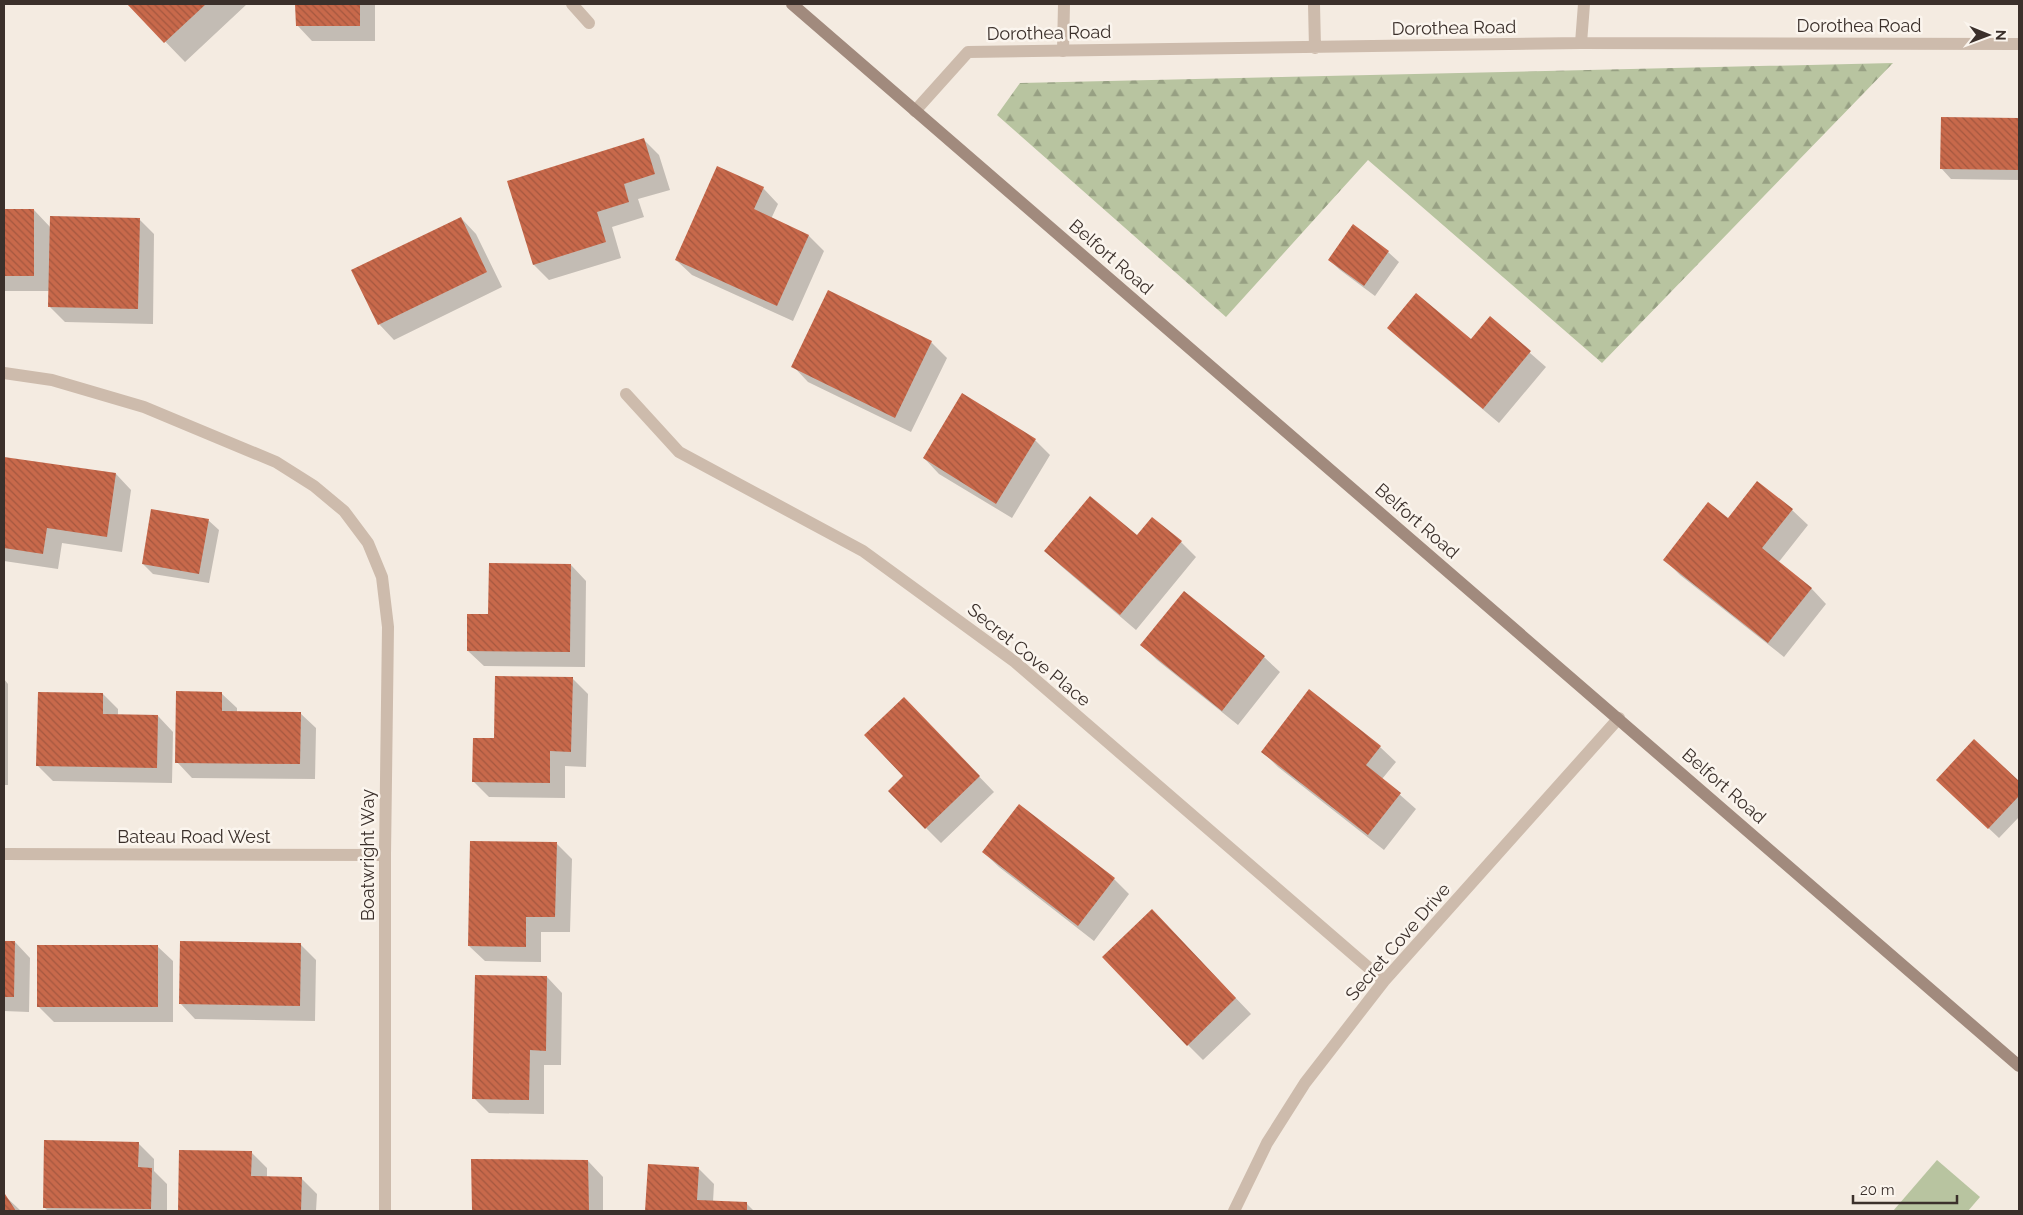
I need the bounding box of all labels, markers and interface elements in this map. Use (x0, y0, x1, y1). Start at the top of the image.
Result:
north arrow (1963, 10, 2013, 60)
street label: Dorothea Road (1797, 15, 1921, 36)
street label: Dorothea Road (1391, 16, 1517, 39)
street label: Dorothea Road (986, 21, 1112, 44)
text: N (1993, 30, 2009, 41)
street label: Belfort Road (1065, 215, 1157, 299)
street label: Belfort Road (1371, 479, 1463, 563)
street label: Secret Cove Place (964, 599, 1095, 711)
street label: Belfort Road (1678, 744, 1770, 828)
street label: Boatwright Way (357, 789, 378, 921)
street label: Bateau Road West (117, 826, 271, 847)
street label: Secret Cove Drive (1341, 878, 1455, 1005)
scale bar (1853, 1172, 1957, 1204)
text: 20 m (1860, 1181, 1895, 1199)

